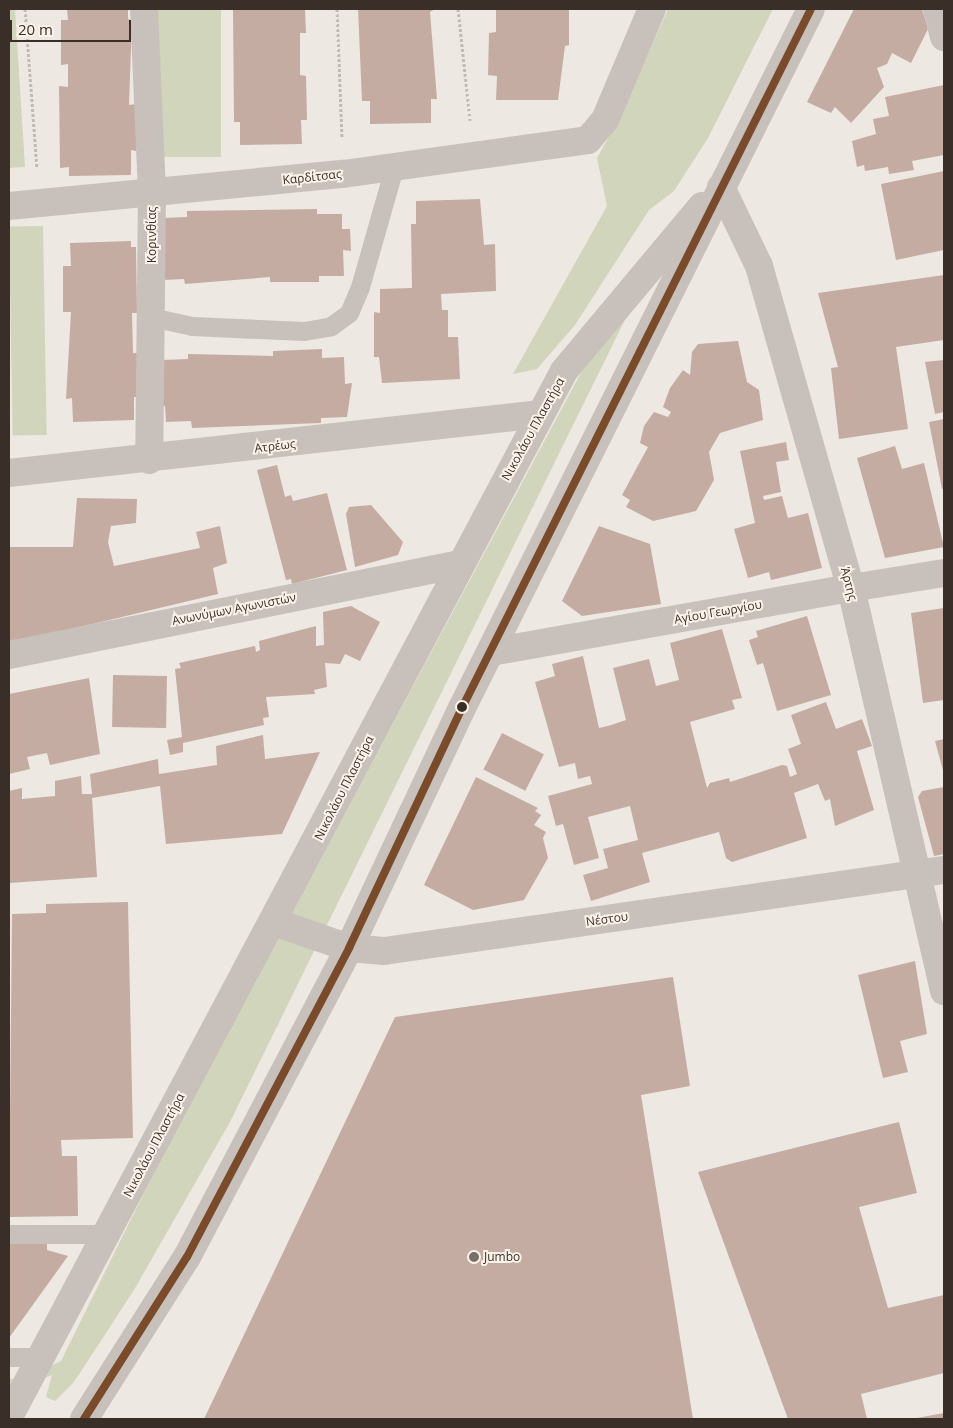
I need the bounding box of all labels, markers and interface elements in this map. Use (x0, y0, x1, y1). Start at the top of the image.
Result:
scale bar (12, 10, 134, 42)
text: 20 m (18, 19, 53, 39)
street label: Καρδίτσας (282, 167, 342, 187)
street label: Κορινθίας (145, 207, 159, 263)
street label: Νικολάου Πλαστήρα (499, 375, 567, 483)
street label: Ατρέως (254, 436, 296, 456)
street label: Άρτης (838, 566, 860, 602)
street label: Ανωνύμων Αγωνιστών (171, 590, 297, 628)
street label: Αγίου Γεωργίου (673, 597, 763, 627)
unlabelled marker (457, 702, 467, 712)
street label: Νικολάου Πλαστήρα (311, 733, 377, 843)
street label: Νέστου (585, 909, 629, 929)
street label: Νικολάου Πλαστήρα (121, 1091, 187, 1199)
place label: Jumbo (484, 1250, 520, 1264)
marker: Jumbo (468, 1251, 480, 1263)

